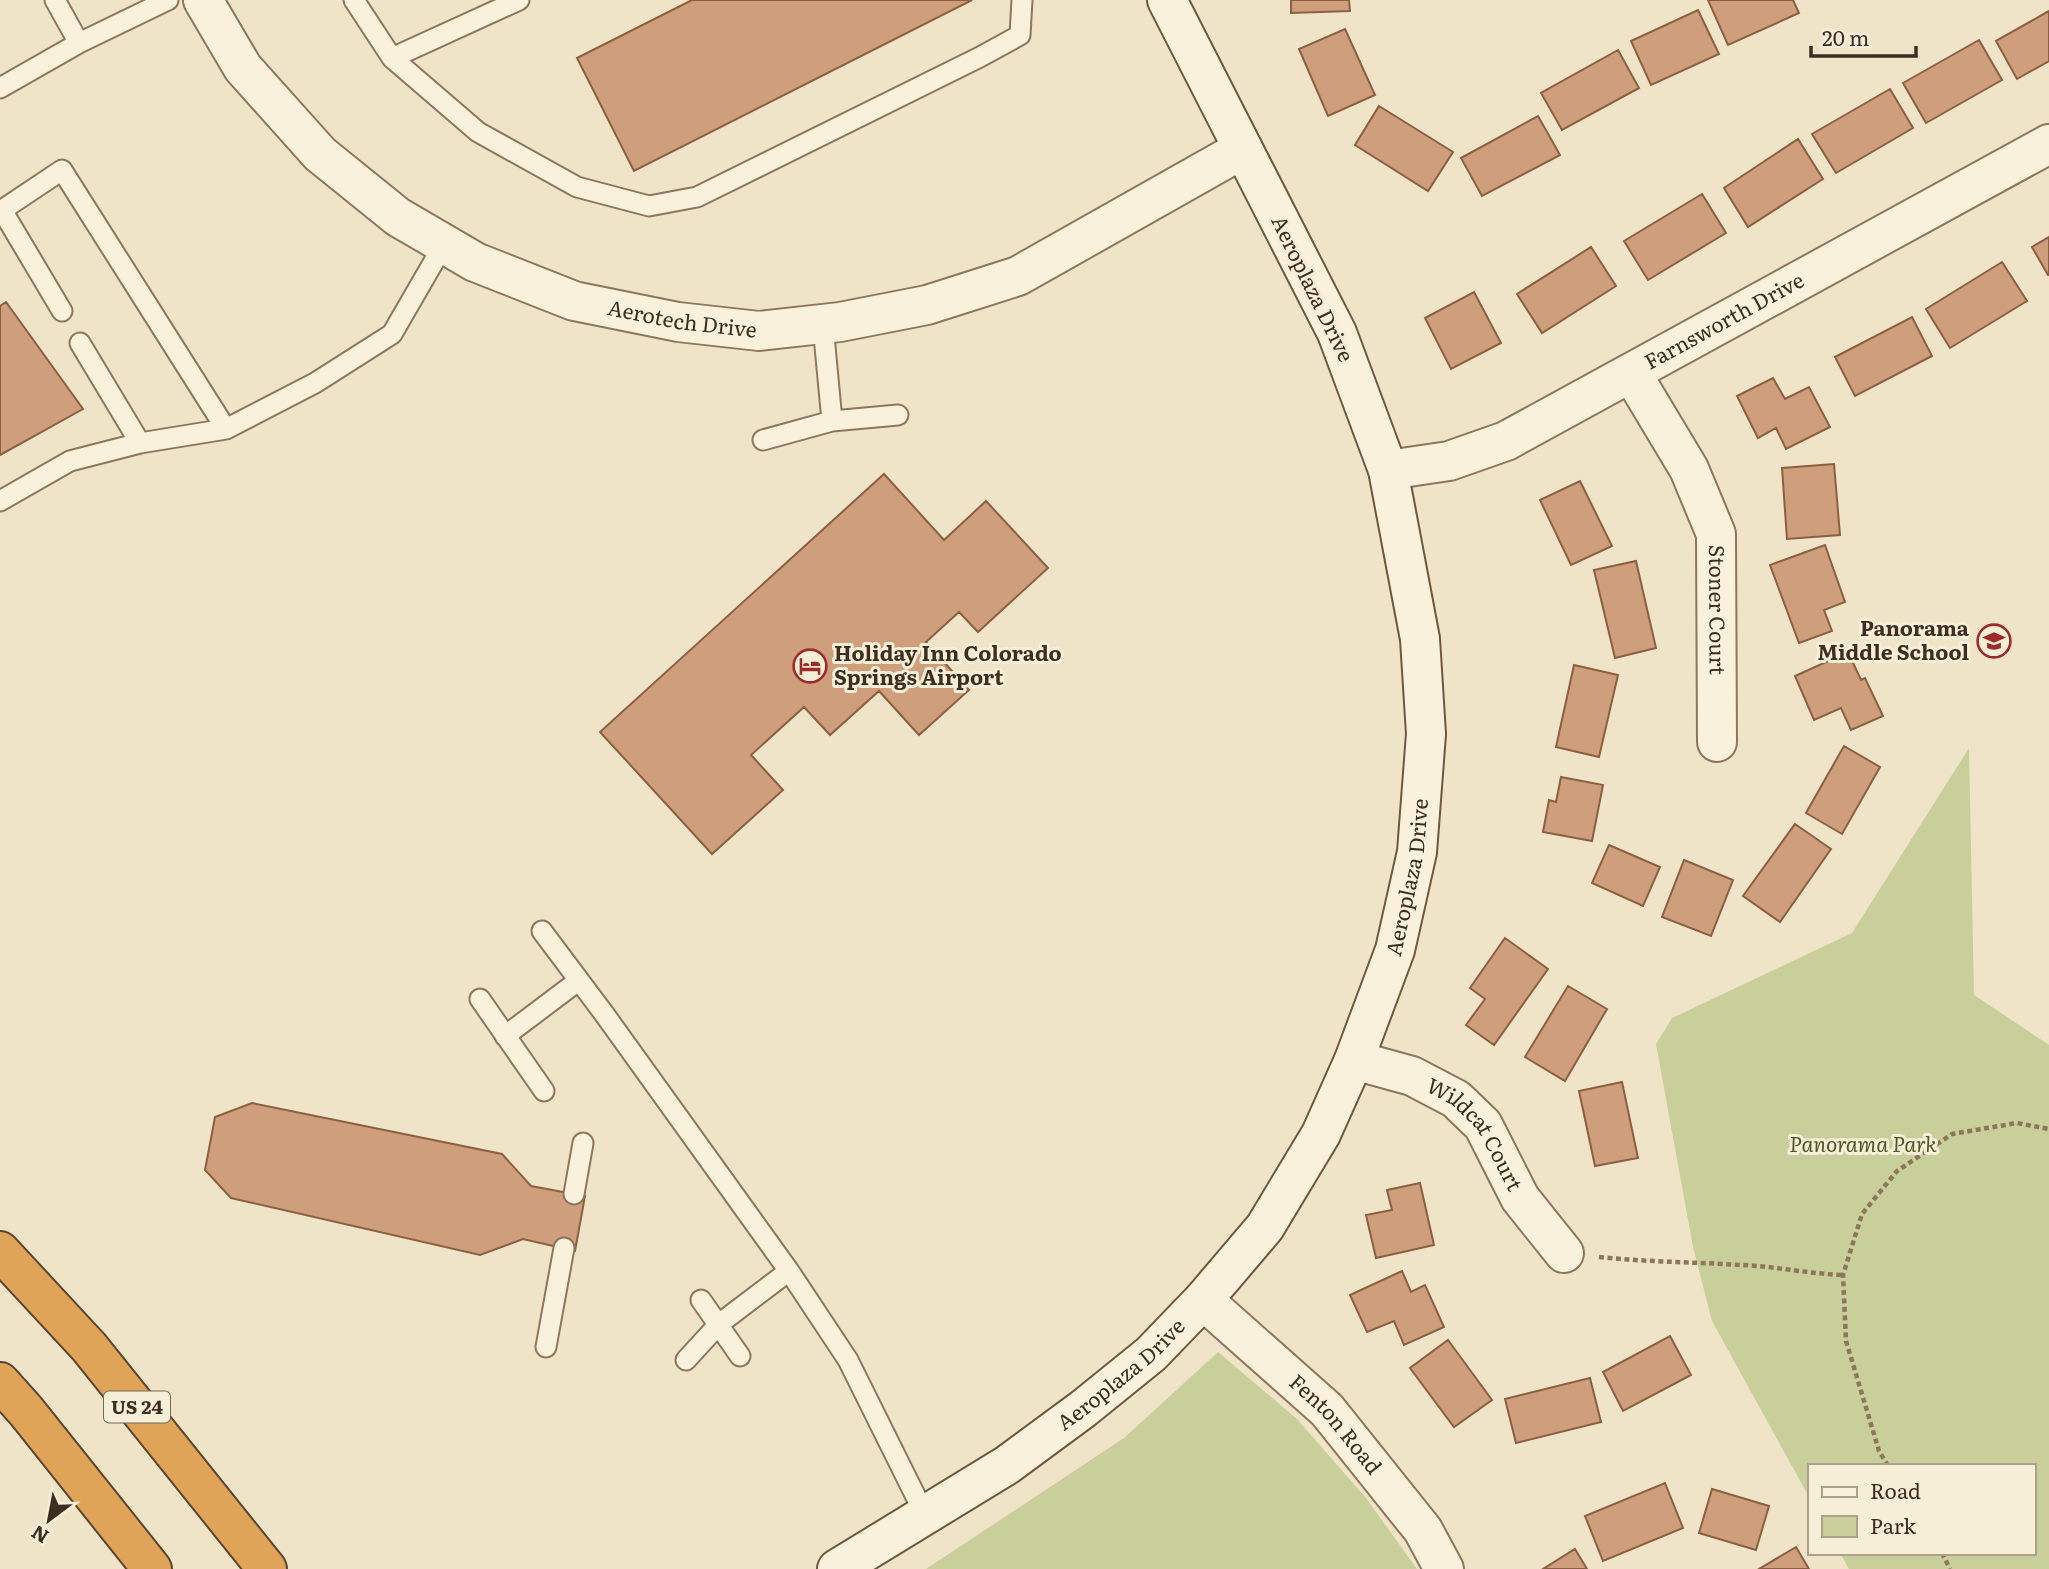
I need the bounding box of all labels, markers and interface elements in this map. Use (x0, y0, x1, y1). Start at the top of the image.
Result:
scale bar (1811, 14, 1916, 58)
text: 20 m (1822, 21, 1869, 52)
street label: Aeroplaza Drive (1265, 209, 1363, 367)
street label: Farnsworth Drive (1638, 263, 1809, 376)
street label: Aerotech Drive (605, 290, 759, 344)
street label: Stoner Court (1703, 545, 1735, 675)
place label: Panorama Middle School (1817, 611, 1970, 666)
school or university icon: Panorama Middle School (1975, 622, 2013, 660)
place label: Holiday Inn Colorado Springs Airport (834, 636, 1062, 691)
hotel icon: Holiday Inn Colorado Springs Airport (791, 647, 829, 685)
street label: Aeroplaza Drive (1376, 797, 1434, 959)
street label: Wildcat Court (1422, 1068, 1532, 1196)
park label: Panorama Park (1789, 1127, 1937, 1158)
street label: Aeroplaza Drive (1049, 1310, 1191, 1436)
street label: Fenton Road (1284, 1366, 1391, 1480)
road number: US 24 (104, 1392, 170, 1422)
legend (1808, 1464, 2035, 1555)
text: Road (1870, 1474, 1921, 1505)
north arrow (14, 1485, 84, 1555)
text: Park (1870, 1509, 1916, 1540)
text: N (25, 1519, 54, 1551)

